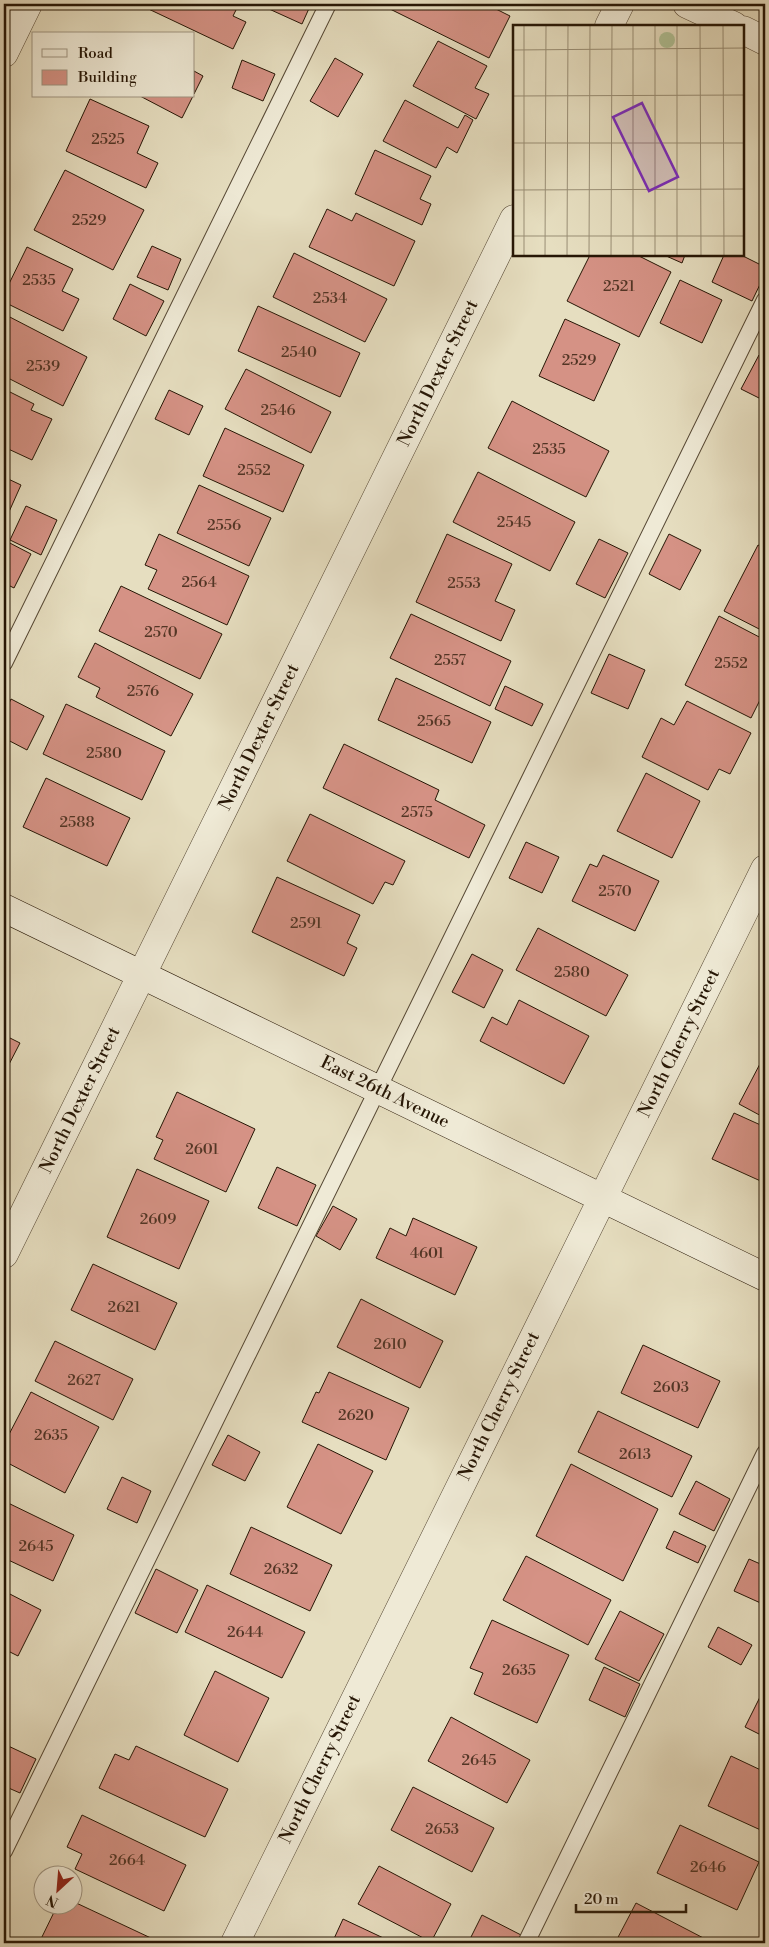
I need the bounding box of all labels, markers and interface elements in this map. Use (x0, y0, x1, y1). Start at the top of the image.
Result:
inset map (513, 25, 744, 256)
legend (32, 32, 195, 98)
text: Road (78, 44, 113, 63)
text: Building (77, 68, 137, 87)
house number: 2525 (91, 130, 125, 149)
house number: 2529 (72, 211, 106, 230)
house number: 2535 (22, 271, 56, 290)
house number: 2521 (603, 277, 636, 296)
house number: 2534 (313, 289, 347, 308)
street label: North Dexter Street (393, 295, 484, 450)
house number: 2540 (281, 343, 317, 362)
house number: 2529 (562, 351, 596, 370)
house number: 2539 (26, 357, 60, 376)
house number: 2546 (260, 401, 296, 420)
house number: 2535 (532, 440, 566, 459)
house number: 2552 (237, 461, 271, 480)
house number: 2545 (497, 513, 531, 532)
house number: 2556 (207, 516, 241, 535)
house number: 2564 (181, 573, 217, 592)
house number: 2553 (447, 574, 481, 593)
house number: 2570 (144, 623, 178, 642)
house number: 2557 (434, 651, 466, 670)
house number: 2552 (714, 654, 748, 673)
street label: North Dexter Street (214, 659, 305, 814)
house number: 2576 (127, 682, 159, 701)
house number: 2565 (417, 712, 451, 731)
house number: 2580 (86, 744, 122, 763)
house number: 2575 (401, 803, 433, 822)
house number: 2588 (59, 813, 95, 832)
house number: 2570 (598, 882, 632, 901)
house number: 2591 (290, 914, 322, 933)
house number: 2580 (554, 963, 590, 982)
street label: North Cherry Street (633, 964, 725, 1121)
street label: North Dexter Street (35, 1022, 126, 1177)
street label: East 26th Avenue (317, 1051, 453, 1133)
house number: 2601 (185, 1140, 219, 1159)
house number: 2609 (140, 1210, 176, 1229)
house number: 4601 (410, 1244, 445, 1263)
house number: 2621 (108, 1298, 141, 1317)
street label: North Cherry Street (453, 1327, 545, 1484)
house number: 2610 (373, 1335, 407, 1354)
house number: 2627 (67, 1371, 101, 1390)
house number: 2603 (653, 1378, 689, 1397)
house number: 2620 (338, 1406, 374, 1425)
house number: 2635 (34, 1426, 68, 1445)
house number: 2613 (619, 1445, 651, 1464)
house number: 2645 (18, 1537, 54, 1556)
house number: 2632 (264, 1560, 298, 1579)
house number: 2644 (227, 1623, 263, 1642)
house number: 2635 (502, 1661, 536, 1680)
street label: North Cherry Street (274, 1690, 366, 1847)
house number: 2645 (461, 1751, 497, 1770)
house number: 2653 (425, 1820, 459, 1839)
house number: 2664 (109, 1851, 145, 1870)
house number: 2646 (690, 1858, 726, 1877)
north arrow (32, 1864, 82, 1914)
scale bar (576, 1882, 686, 1914)
text: N (44, 1890, 62, 1911)
text: 20 m (584, 1890, 619, 1909)

